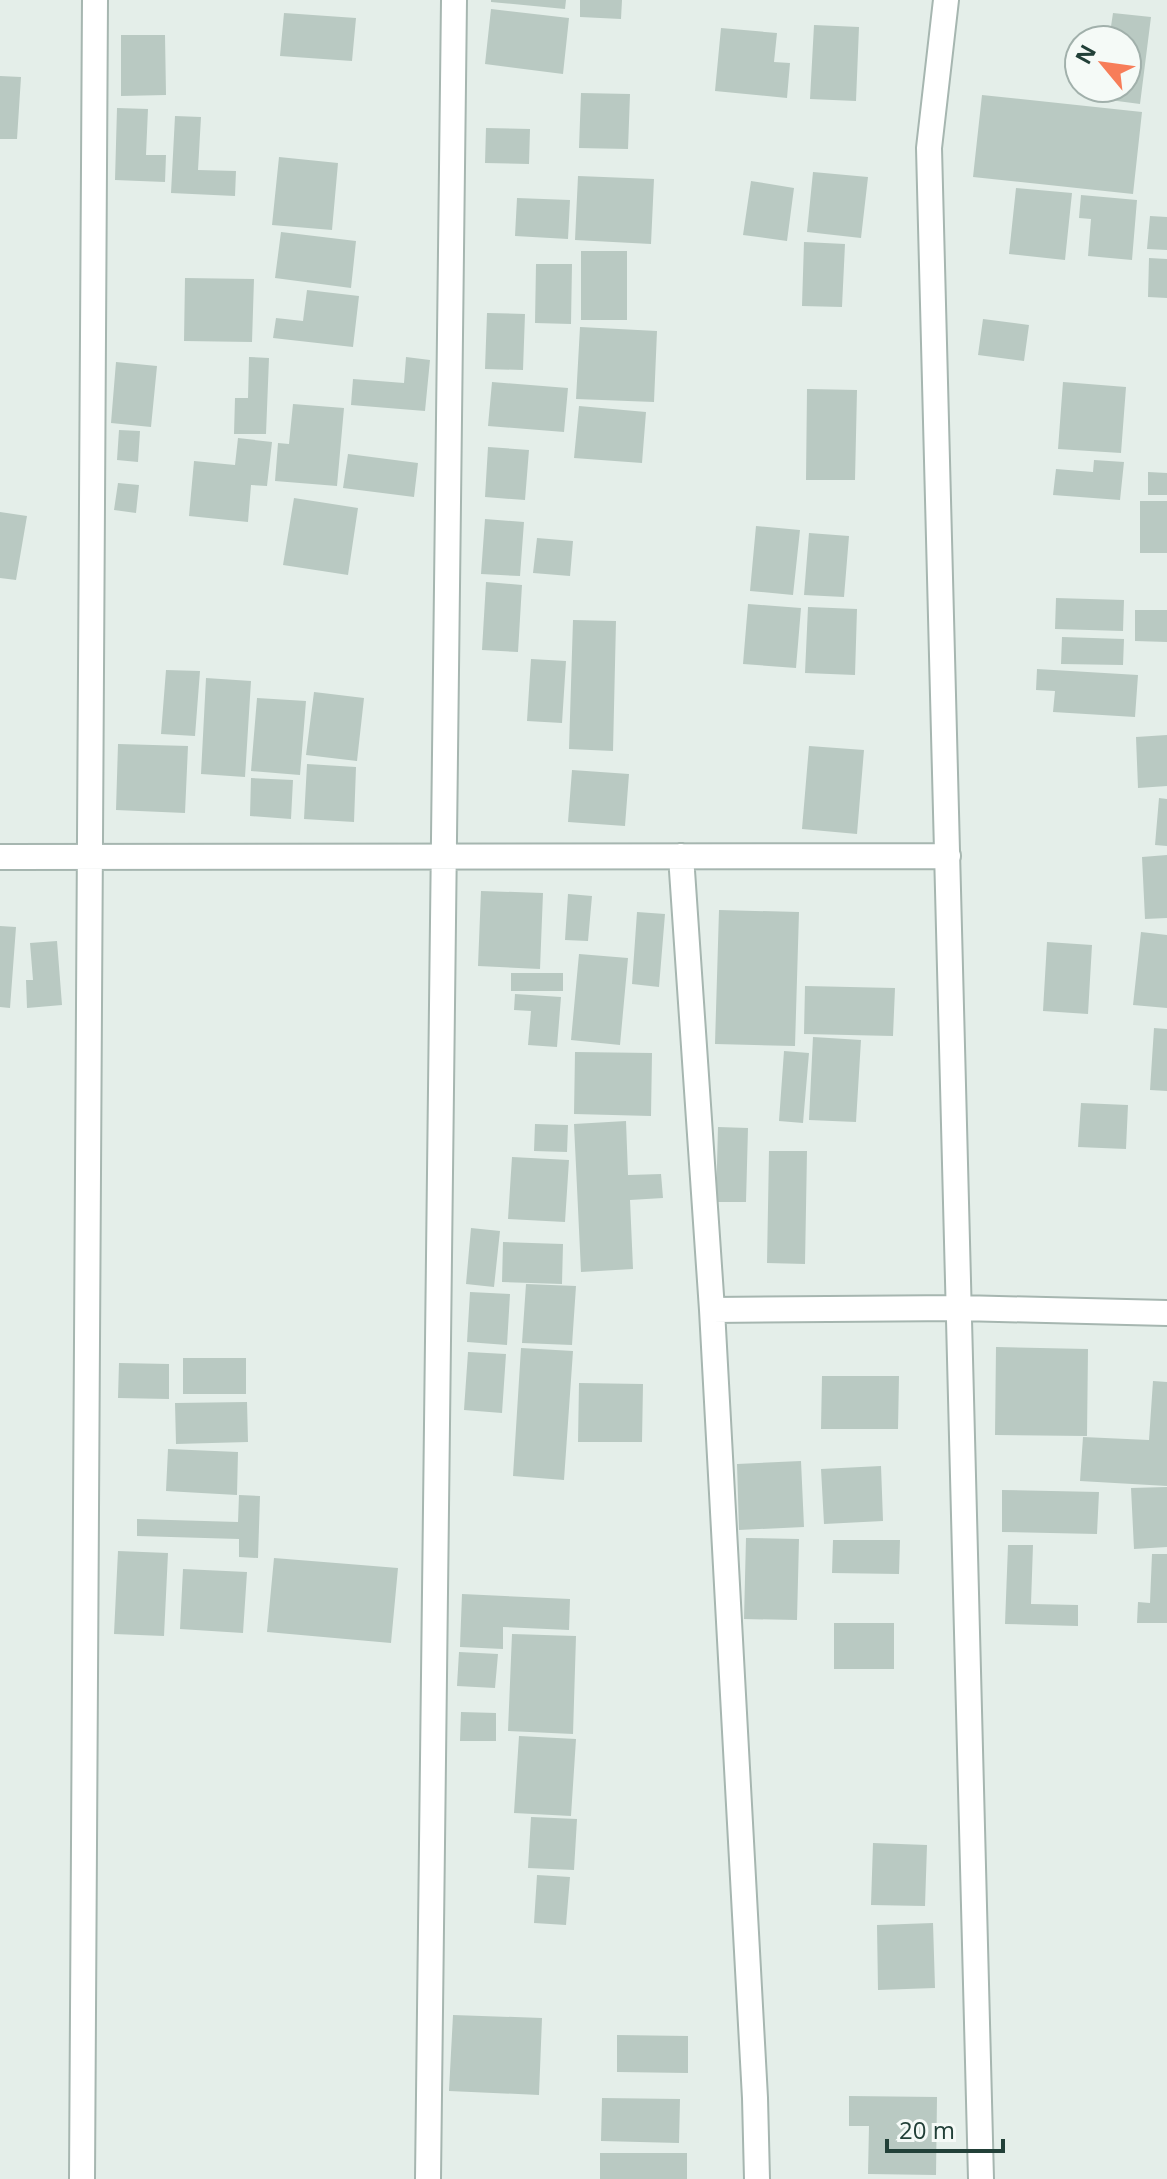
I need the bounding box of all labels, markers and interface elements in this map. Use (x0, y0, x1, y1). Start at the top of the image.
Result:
north arrow (1063, 24, 1143, 104)
text: N (1067, 39, 1102, 69)
scale bar (887, 2103, 1003, 2153)
text: 20 m (899, 2113, 955, 2146)

